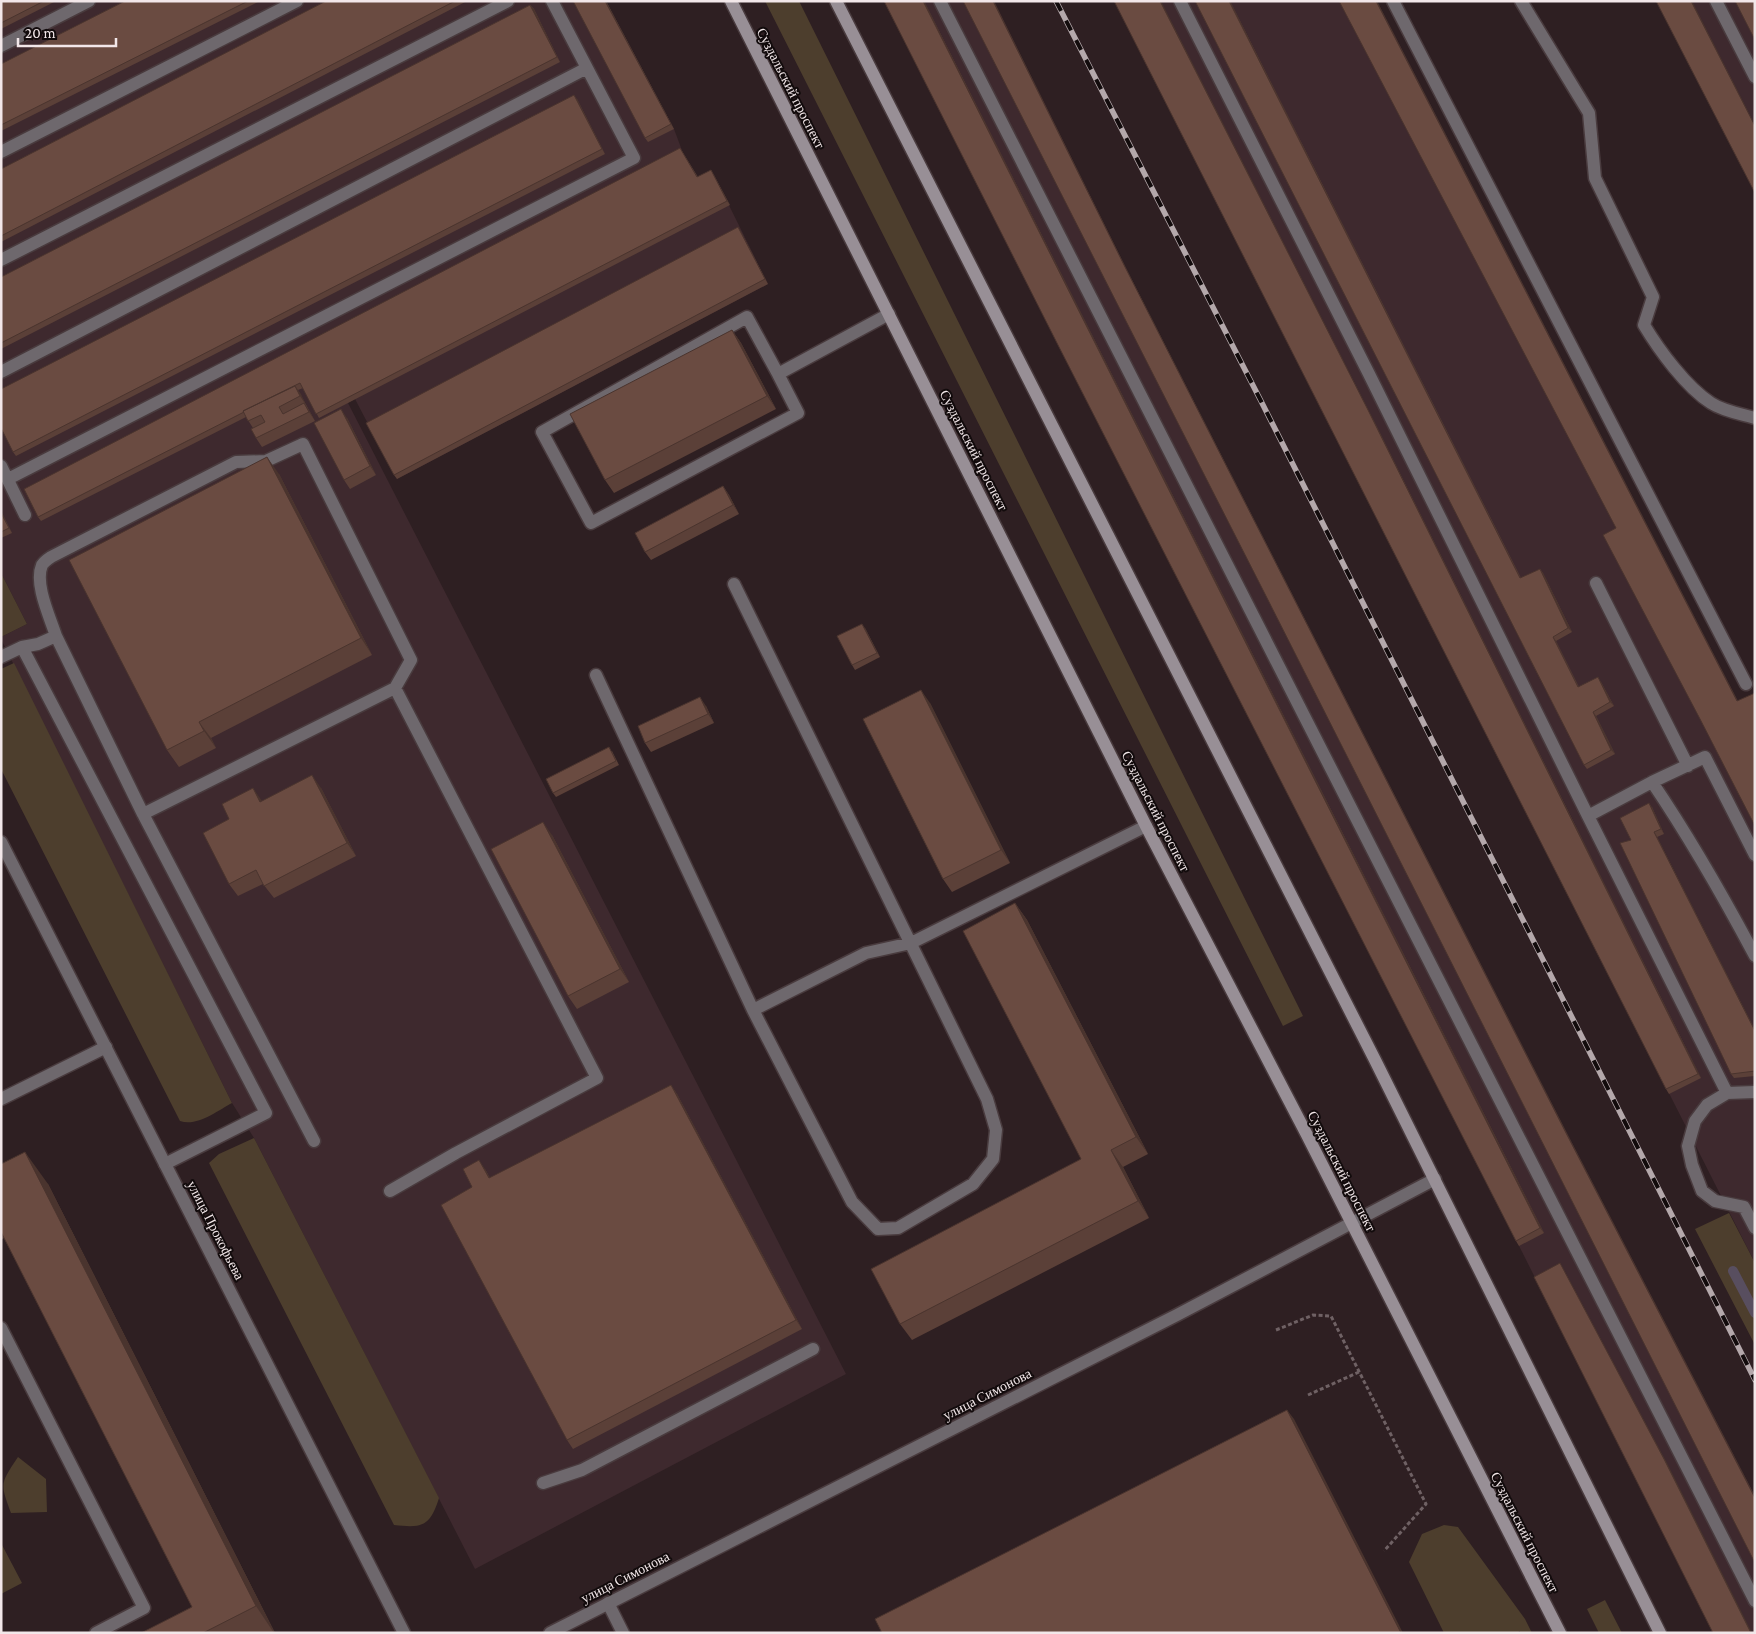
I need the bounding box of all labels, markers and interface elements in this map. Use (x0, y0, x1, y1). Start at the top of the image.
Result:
scale bar (18, 15, 115, 47)
text: 20 m (25, 25, 56, 41)
street label: Суздальский проспект (754, 25, 828, 151)
street label: Суздальский проспект (937, 387, 1011, 513)
street label: Суздальский проспект (1119, 748, 1193, 874)
street label: Суздальский проспект (1305, 1108, 1379, 1234)
street label: улица Прокофьева (184, 1178, 248, 1283)
street label: улица Симонова (940, 1364, 1035, 1423)
street label: Суздальский проспект (1488, 1469, 1562, 1595)
street label: улица Симонова (578, 1547, 673, 1606)

